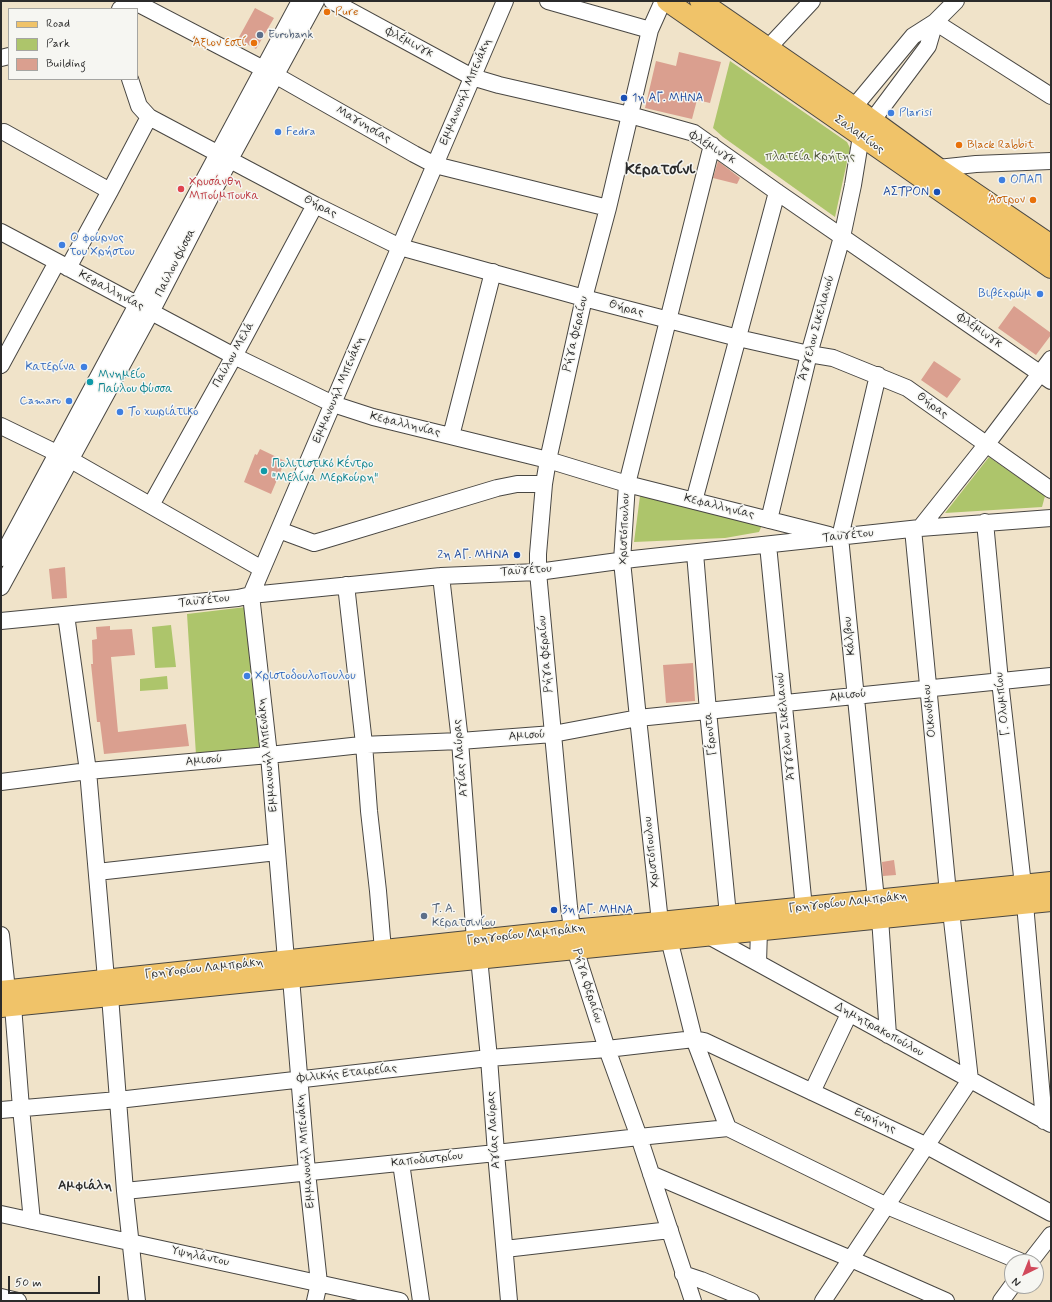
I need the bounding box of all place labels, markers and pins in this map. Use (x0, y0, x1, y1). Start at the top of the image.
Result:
place label: Pure (335, 5, 358, 19)
marker: Pure (322, 7, 332, 17)
place label: Eurobank (268, 28, 314, 42)
marker: Eurobank (255, 30, 265, 40)
place label: Άξιον εστί (193, 36, 246, 50)
marker: Άξιον εστί (249, 38, 259, 48)
place label: 1η ΑΓ. ΜΗΝΑ (632, 91, 703, 105)
marker: 1η ΑΓ. ΜΗΝΑ (619, 93, 629, 103)
place label: Plarisi (899, 106, 932, 120)
marker: Plarisi (886, 108, 896, 118)
place label: Fedra (286, 125, 315, 139)
marker: Fedra (273, 127, 283, 137)
place label: Black Rabbit (967, 138, 1034, 152)
marker: Black Rabbit (954, 140, 964, 150)
place label: ΟΠΑΠ (1010, 173, 1042, 187)
place label: Χρυσάνθη Μπούμπουκα (189, 175, 259, 203)
marker: ΟΠΑΠ (997, 175, 1007, 185)
marker: Χρυσάνθη Μπούμπουκα (176, 184, 186, 194)
place label: ΑΣΤΡΟΝ (883, 185, 929, 199)
marker: ΑΣΤΡΟΝ (932, 187, 942, 197)
place label: Άστρον (988, 193, 1025, 207)
marker: Άστρον (1028, 195, 1038, 205)
place label: Ο φούρνος του Χρήστου (70, 231, 135, 259)
marker: Ο φούρνος του Χρήστου (57, 240, 67, 250)
place label: Βιβεχρώμ (979, 287, 1032, 301)
marker: Βιβεχρώμ (1035, 289, 1045, 299)
place label: Κατερίνα (25, 360, 76, 374)
marker: Κατερίνα (79, 362, 89, 372)
place label: Μνημείο Παύλου Φύσσα (98, 368, 173, 396)
marker: Μνημείο Παύλου Φύσσα (85, 377, 95, 387)
place label: Camaro (19, 394, 61, 408)
marker: Camaro (64, 396, 74, 406)
place label: Το χωριάτικο (128, 405, 198, 419)
marker: Το χωριάτικο (115, 407, 125, 417)
place label: Πολιτιστικό Κέντρο "Μελίνα Μερκούρη" (272, 457, 378, 485)
marker: Πολιτιστικό Κέντρο "Μελίνα Μερκούρη" (259, 466, 269, 476)
place label: 2η ΑΓ. ΜΗΝΑ (437, 548, 509, 562)
marker: 2η ΑΓ. ΜΗΝΑ (512, 550, 522, 560)
place label: Χριστοδουλοπουλου (255, 669, 356, 683)
marker: Χριστοδουλοπουλου (242, 671, 252, 681)
place label: Τ. Α. Κερατσινίου (432, 902, 495, 930)
place label: 3η ΑΓ. ΜΗΝΑ (562, 903, 633, 917)
marker: 3η ΑΓ. ΜΗΝΑ (549, 905, 559, 915)
marker: Τ. Α. Κερατσινίου (419, 911, 429, 921)

